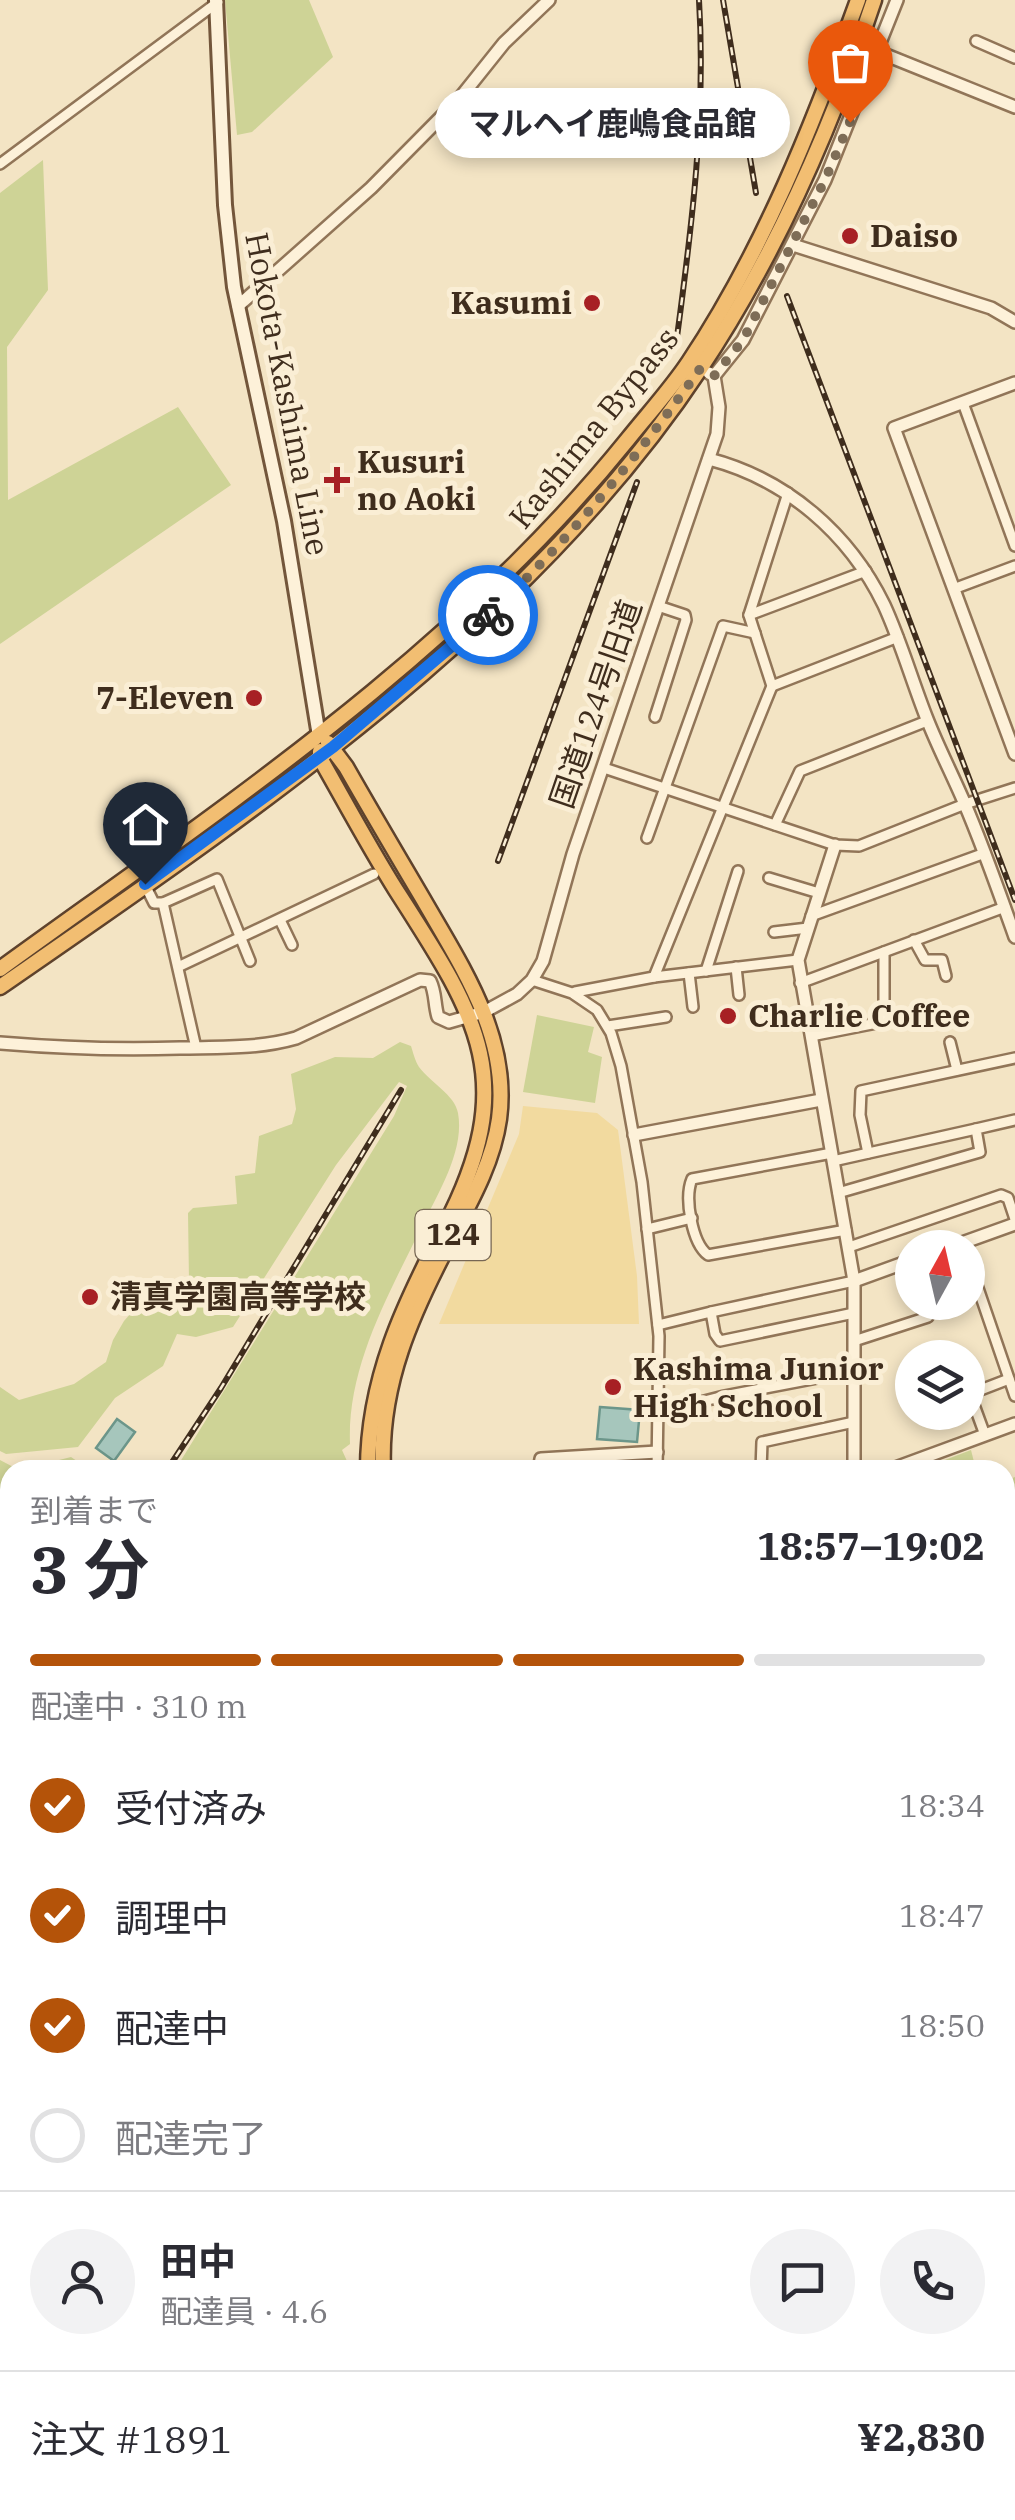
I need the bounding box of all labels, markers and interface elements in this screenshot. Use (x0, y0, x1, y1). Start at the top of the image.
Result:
pin (808, 20, 893, 123)
icon: bag (823, 35, 878, 90)
callout: マルヘイ鹿嶋食品館 (435, 87, 790, 157)
text: マルヘイ鹿嶋食品館 (468, 102, 757, 144)
place label: Daiso (870, 214, 958, 256)
marker: Daiso (839, 225, 861, 247)
street label: Hokota-Kashima Line (236, 229, 340, 559)
place label: Kasumi (451, 281, 572, 323)
marker: Kasumi (581, 292, 603, 314)
street label: Kashima Bypass (499, 318, 687, 537)
place label: Kusuri no Aoki (357, 440, 475, 519)
marker: Kusuri no Aoki (326, 469, 348, 491)
courier (438, 565, 538, 665)
icon: bike (461, 588, 516, 643)
street label: 国道124号旧道 (540, 594, 650, 813)
place label: 7-Eleven (96, 676, 234, 718)
marker: 7-Eleven (243, 687, 265, 709)
pin (103, 782, 188, 885)
icon: home (118, 797, 173, 852)
place label: Charlie Coffee (748, 994, 970, 1036)
marker: Charlie Coffee (717, 1005, 739, 1027)
road number: 124 (416, 1210, 490, 1260)
north arrow (895, 1230, 985, 1320)
map controls (895, 1230, 985, 1430)
place label: 清真学園高等学校 (110, 1275, 366, 1317)
marker: 清真学園高等学校 (79, 1286, 101, 1308)
button: layers (895, 1340, 985, 1430)
place label: Kashima Junior High School (633, 1347, 884, 1426)
marker: Kashima Junior High School (602, 1376, 624, 1398)
text: 到着まで (30, 1489, 158, 1531)
text: 18:57–19:02 (757, 1521, 985, 1570)
text: 3 分 (30, 1526, 149, 1611)
text: 配達中 · 310 m (30, 1685, 247, 1727)
icon: check (30, 1778, 85, 1833)
text: 受付済み (115, 1783, 267, 1832)
text: 18:34 (899, 1784, 985, 1826)
icon: check (30, 1888, 85, 1943)
text: 調理中 (115, 1893, 229, 1942)
text: 18:47 (899, 1894, 985, 1936)
icon: check (30, 1998, 85, 2053)
text: 配達中 (115, 2003, 229, 2052)
text: 18:50 (899, 2004, 985, 2046)
text: 配達完了 (115, 2113, 267, 2162)
button: person (30, 2229, 135, 2334)
button: chat (750, 2229, 855, 2334)
button: phone (880, 2229, 985, 2334)
text: 田中 (160, 2236, 236, 2285)
text: 配達員 · 4.6 (160, 2290, 328, 2332)
text: ¥2,830 (857, 2412, 985, 2461)
text: 注文 #1891 (30, 2414, 232, 2463)

